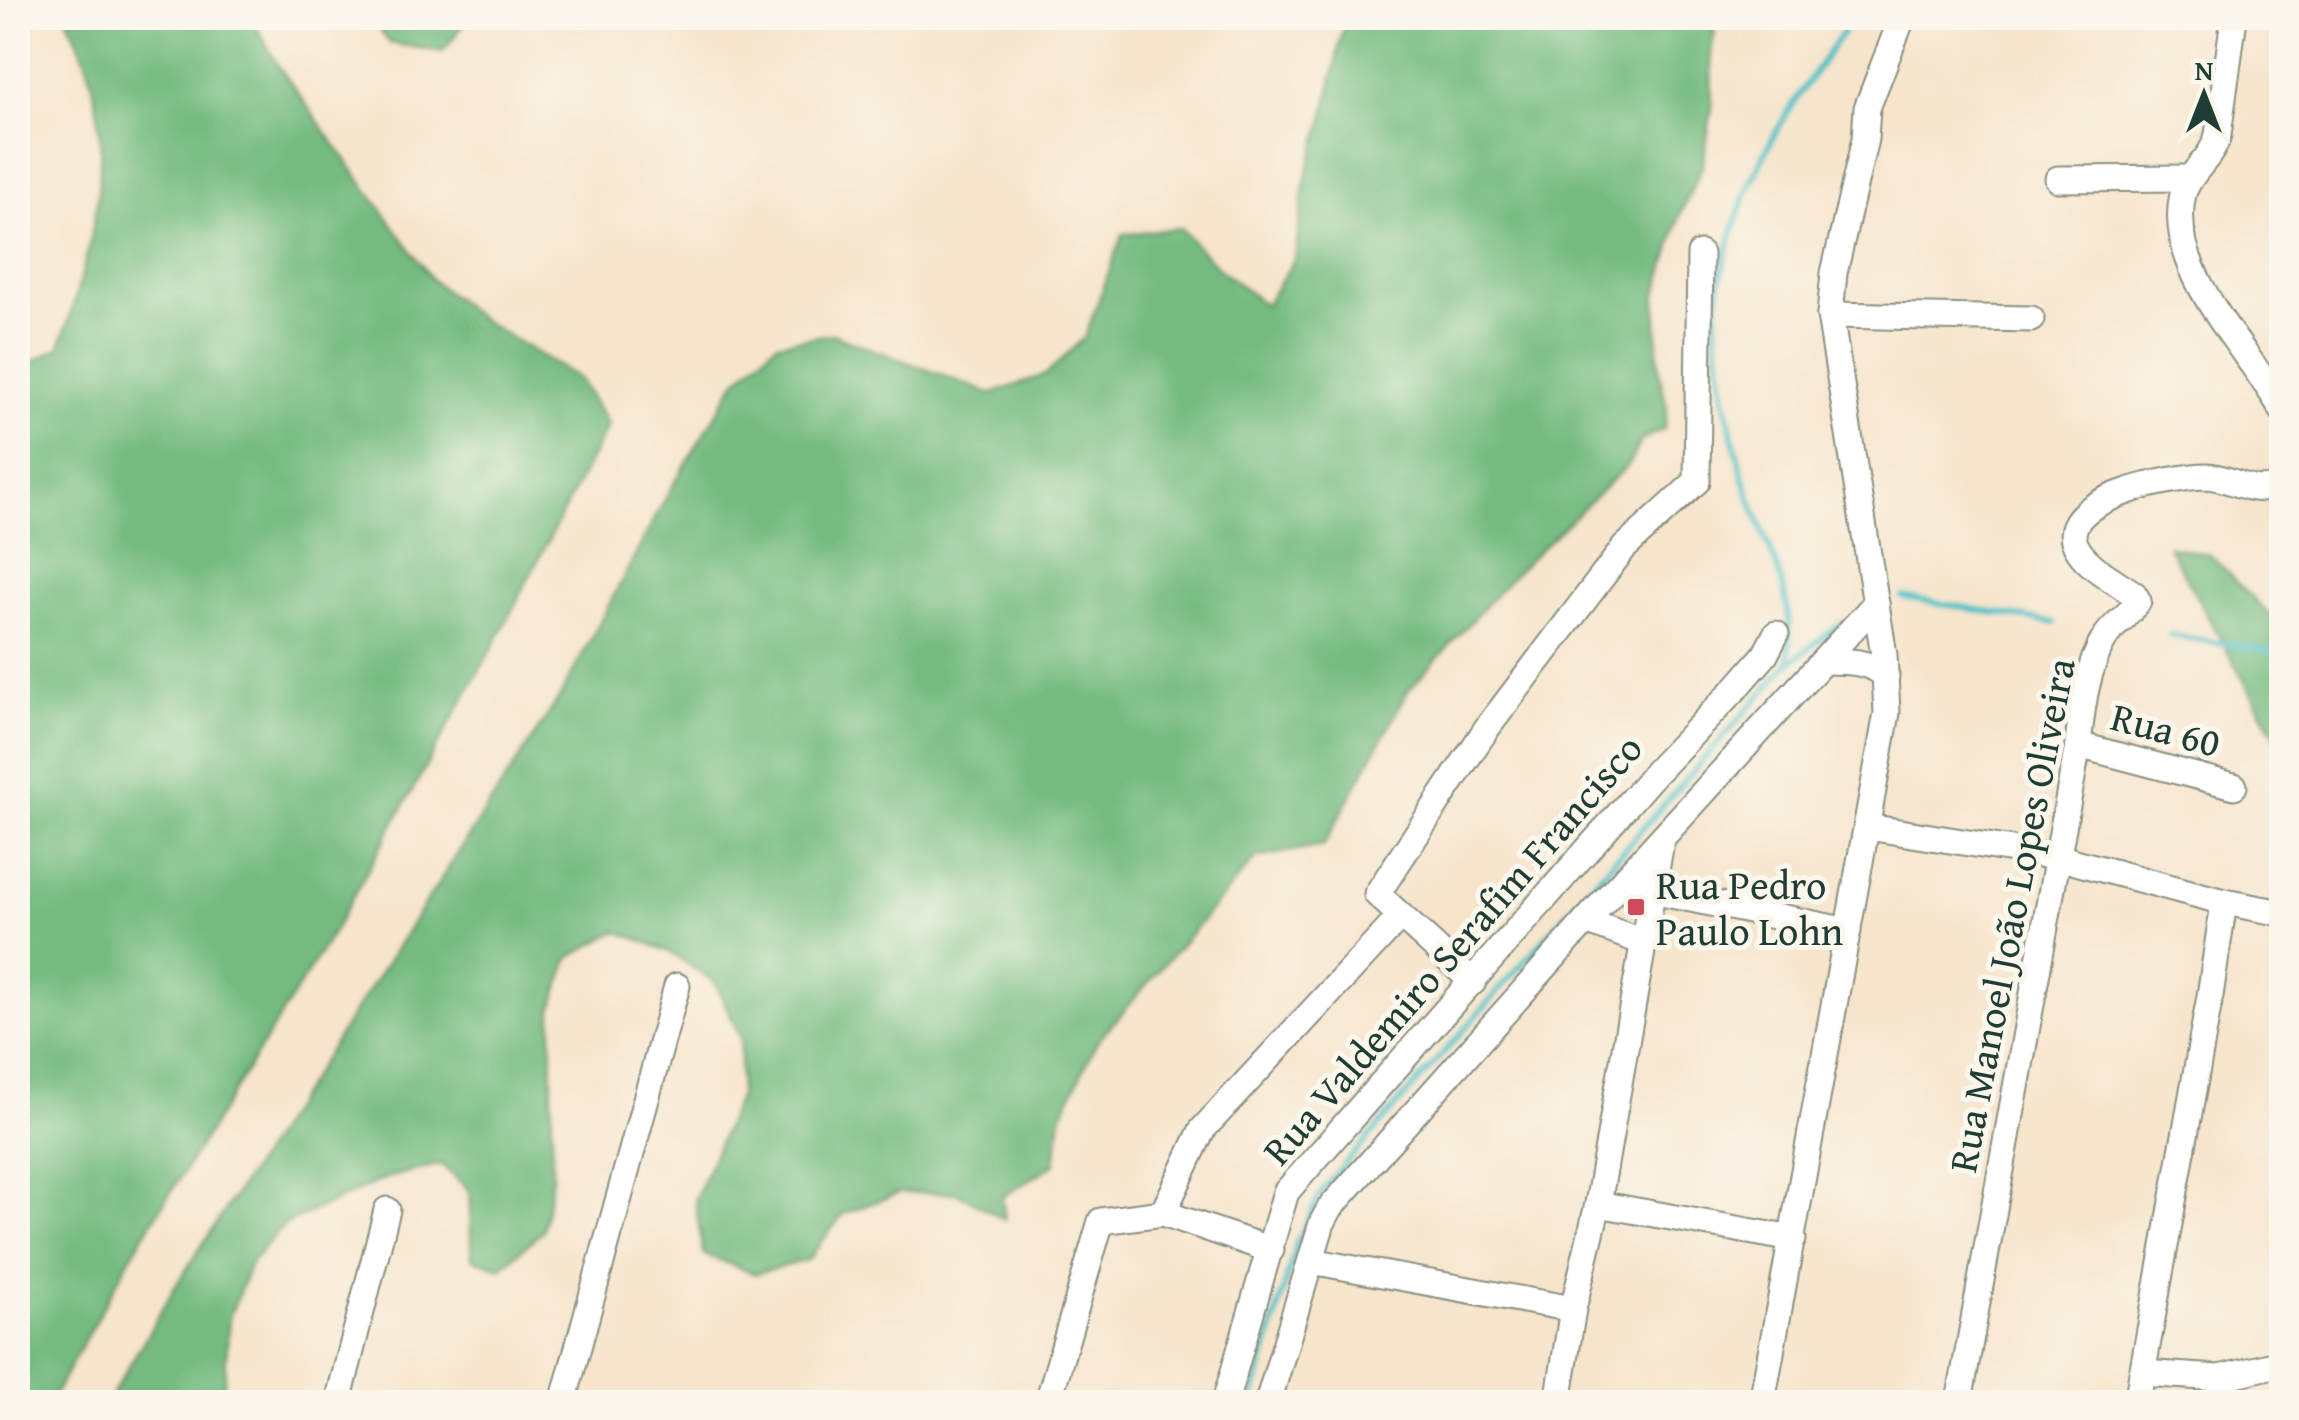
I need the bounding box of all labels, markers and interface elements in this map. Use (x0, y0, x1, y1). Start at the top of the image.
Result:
north arrow (2154, 45, 2254, 145)
text: N (2195, 49, 2214, 90)
street label: Rua Manoel João Lopes Oliveira (1932, 653, 2090, 1177)
street label: Rua 60 (2105, 686, 2227, 772)
street label: Rua Valdemiro Serafim Francisco (1248, 720, 1656, 1178)
place label: Rua Pedro Paulo Lohn (1656, 855, 1843, 960)
marker: Rua Pedro Paulo Lohn (1625, 896, 1647, 918)

